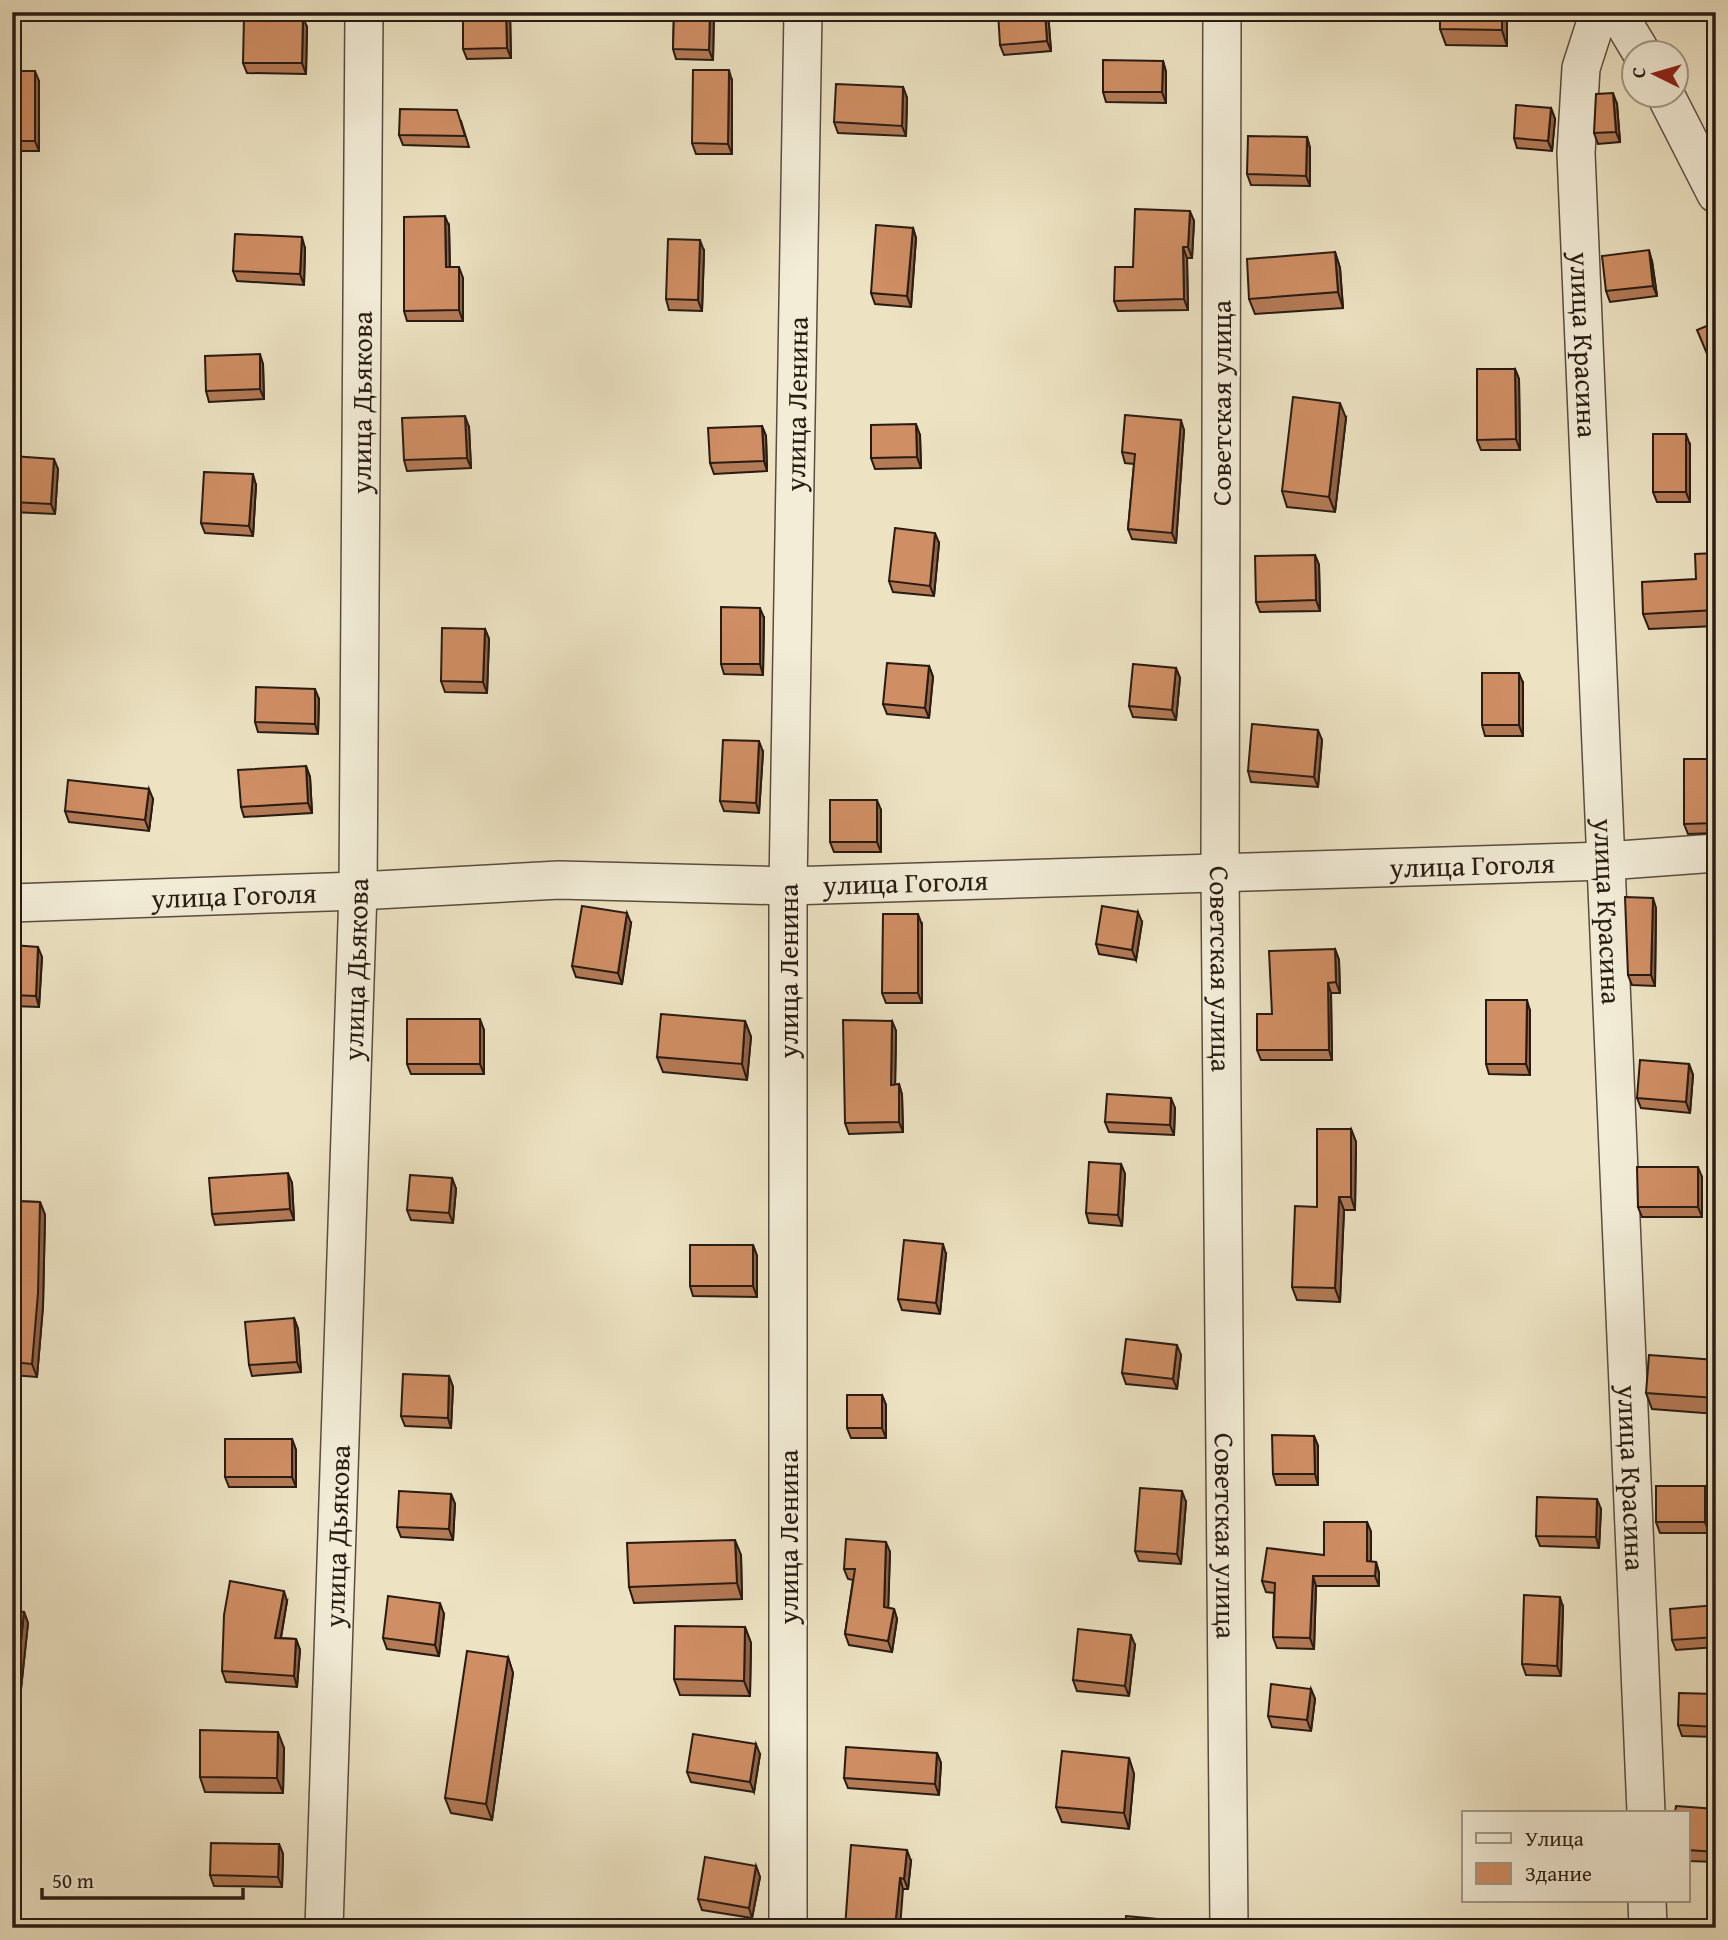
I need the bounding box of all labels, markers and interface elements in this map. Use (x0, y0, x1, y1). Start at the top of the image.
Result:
north arrow (1620, 38, 1690, 108)
text: С (1624, 66, 1653, 79)
street label: улица Красина (1560, 250, 1609, 439)
street label: Советская улица (1200, 299, 1241, 506)
street label: улица Дьякова (340, 310, 382, 495)
street label: улица Ленина (774, 315, 818, 493)
street label: улица Красина (1584, 816, 1633, 1006)
street label: улица Гоголя (1388, 842, 1555, 888)
street label: улица Гоголя (821, 859, 989, 905)
street label: Советская улица (1200, 866, 1243, 1073)
street label: улица Гоголя (149, 871, 317, 918)
street label: улица Дьякова (331, 877, 378, 1063)
street label: улица Ленина (767, 883, 808, 1060)
street label: улица Красина (1608, 1383, 1657, 1572)
street label: Советская улица (1205, 1433, 1248, 1640)
street label: улица Дьякова (313, 1443, 360, 1629)
street label: улица Ленина (767, 1449, 808, 1626)
legend (1462, 1811, 1690, 1902)
text: Улица (1525, 1823, 1584, 1854)
scale bar (42, 1856, 243, 1900)
text: Здание (1525, 1858, 1592, 1889)
text: 50 m (52, 1865, 94, 1896)

